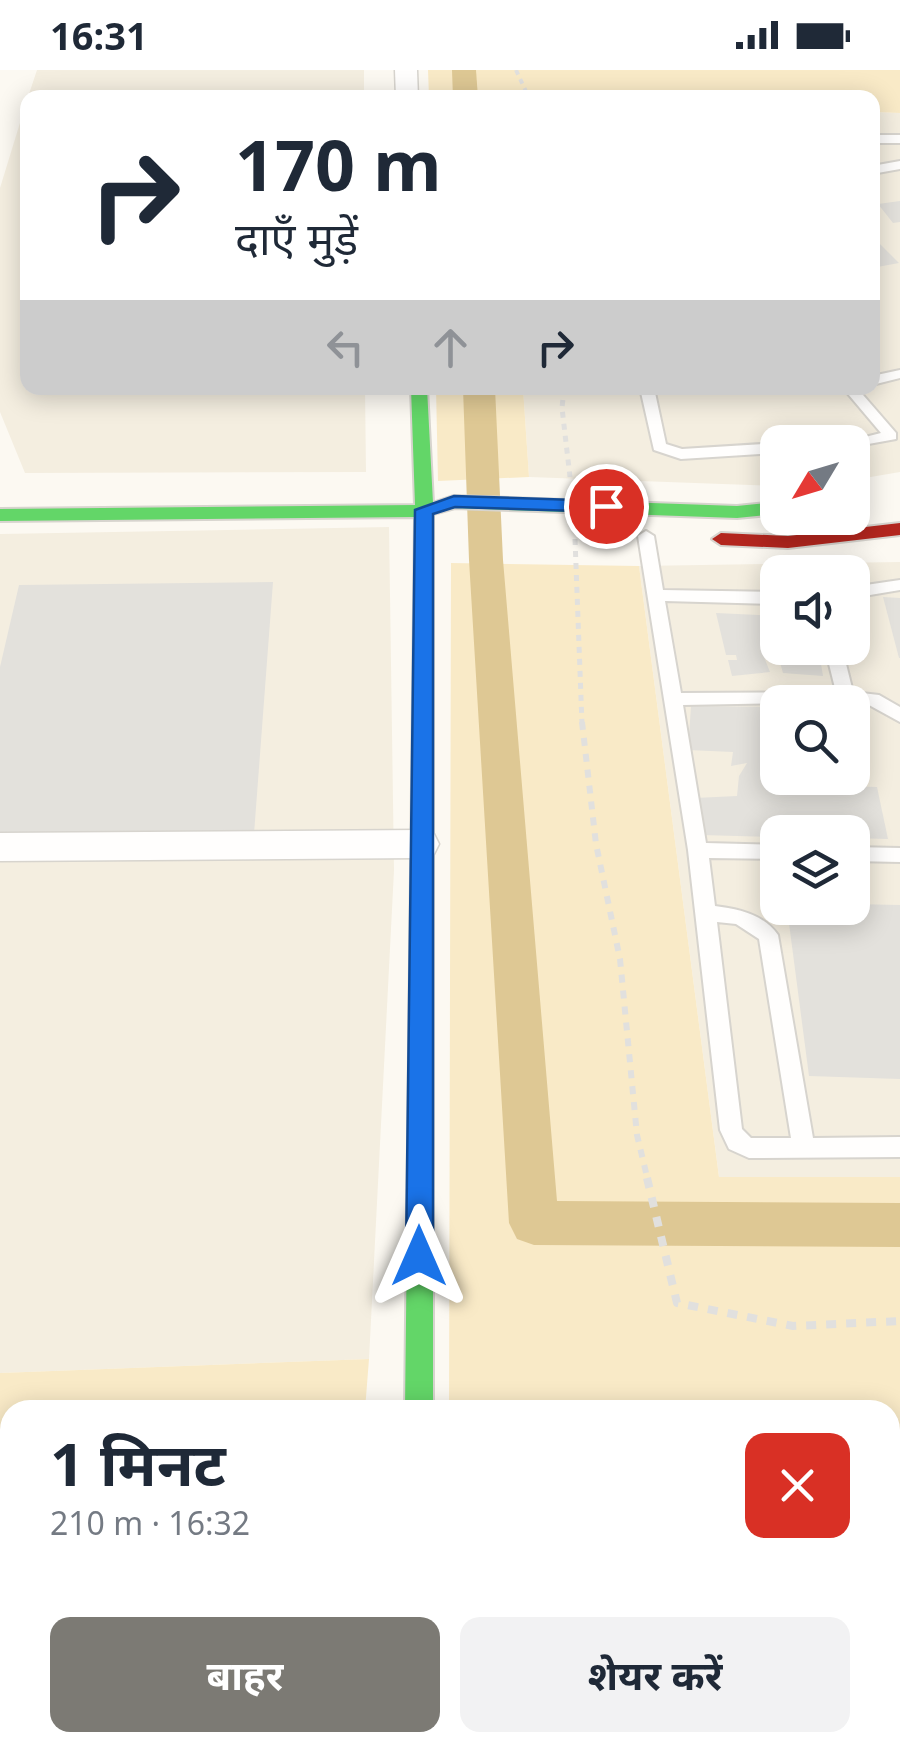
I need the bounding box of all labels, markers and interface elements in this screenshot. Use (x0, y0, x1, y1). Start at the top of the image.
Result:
text: 16:31 (50, 9, 148, 61)
text: 170 m (235, 116, 442, 212)
icon: right (70, 130, 200, 260)
text: दाएँ मुड़ें (235, 207, 358, 268)
icon: left (318, 320, 373, 375)
icon: ahead (423, 320, 478, 375)
icon: right (528, 320, 583, 375)
north arrow (760, 425, 870, 535)
map controls (760, 425, 870, 925)
pin (564, 464, 649, 549)
icon: arrive (579, 479, 634, 534)
button: sound (760, 555, 870, 665)
button: search (760, 685, 870, 795)
button: layers (760, 815, 870, 925)
position arrow (367, 1204, 471, 1308)
text: 1 मिनट (50, 1422, 226, 1504)
button: close (745, 1433, 850, 1538)
text: 210 m · 16:32 (50, 1501, 250, 1544)
button: बाहर (50, 1617, 440, 1732)
button: शेयर करें (460, 1617, 850, 1732)

